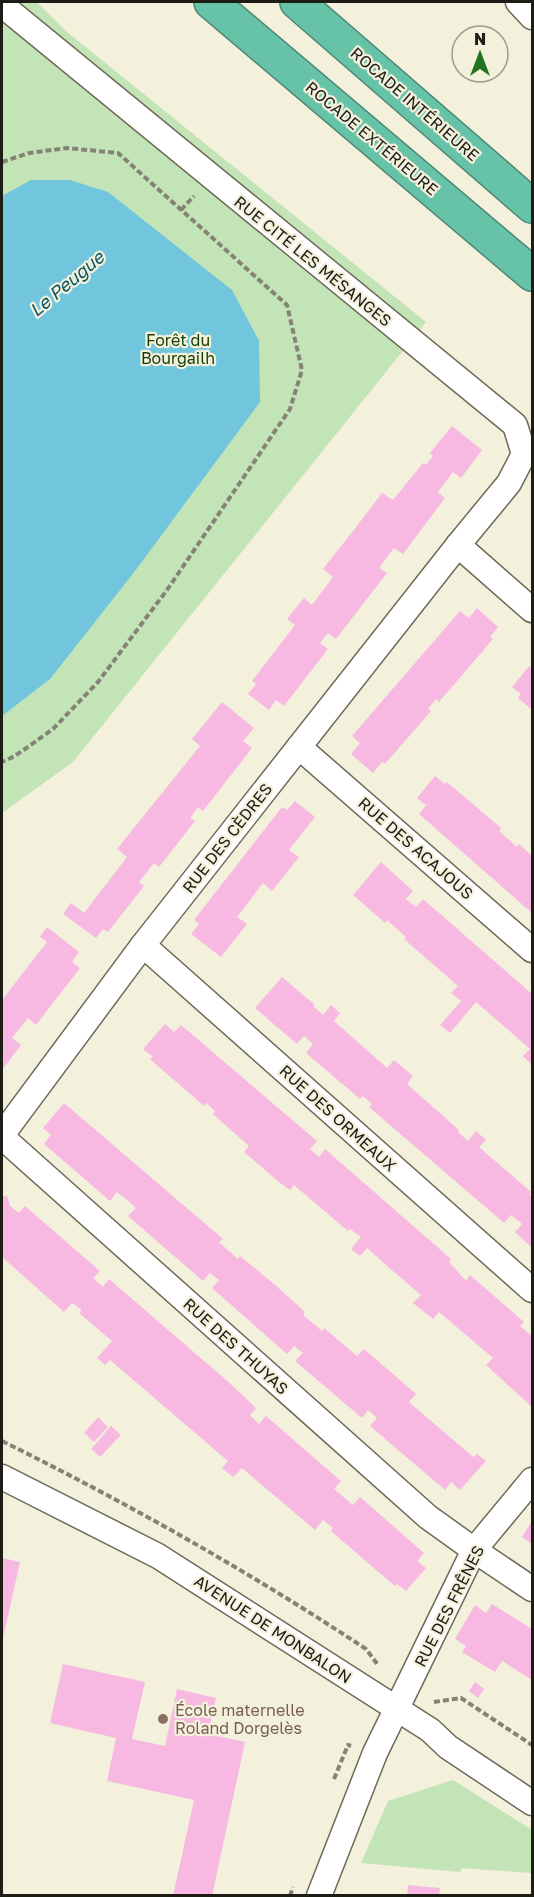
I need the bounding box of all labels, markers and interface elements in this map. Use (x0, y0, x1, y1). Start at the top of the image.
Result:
north arrow (450, 24, 510, 84)
text: N (474, 29, 486, 49)
street label: ROCADE INTÉRIEURE (347, 43, 483, 165)
street label: ROCADE EXTÉRIEURE (302, 77, 442, 199)
street label: RUE CITÉ LES MÉSANGES (230, 191, 396, 331)
water label: Le Peugue (25, 245, 109, 321)
park label: Forêt du Bourgailh (141, 330, 215, 368)
street label: RUE DES CÈDRES (178, 779, 276, 897)
street label: RUE DES ACAJOUS (354, 793, 478, 903)
street label: RUE DES ORMEAUX (276, 1060, 401, 1176)
street label: RUE DES THUYAS (179, 1294, 293, 1398)
street label: RUE DES FRÊNES (410, 1542, 488, 1670)
street label: AVENUE DE MONBALON (191, 1571, 355, 1687)
place label: École maternelle Roland Dorgelès (175, 1700, 305, 1738)
marker: École maternelle Roland Dorgelès (156, 1712, 170, 1726)

